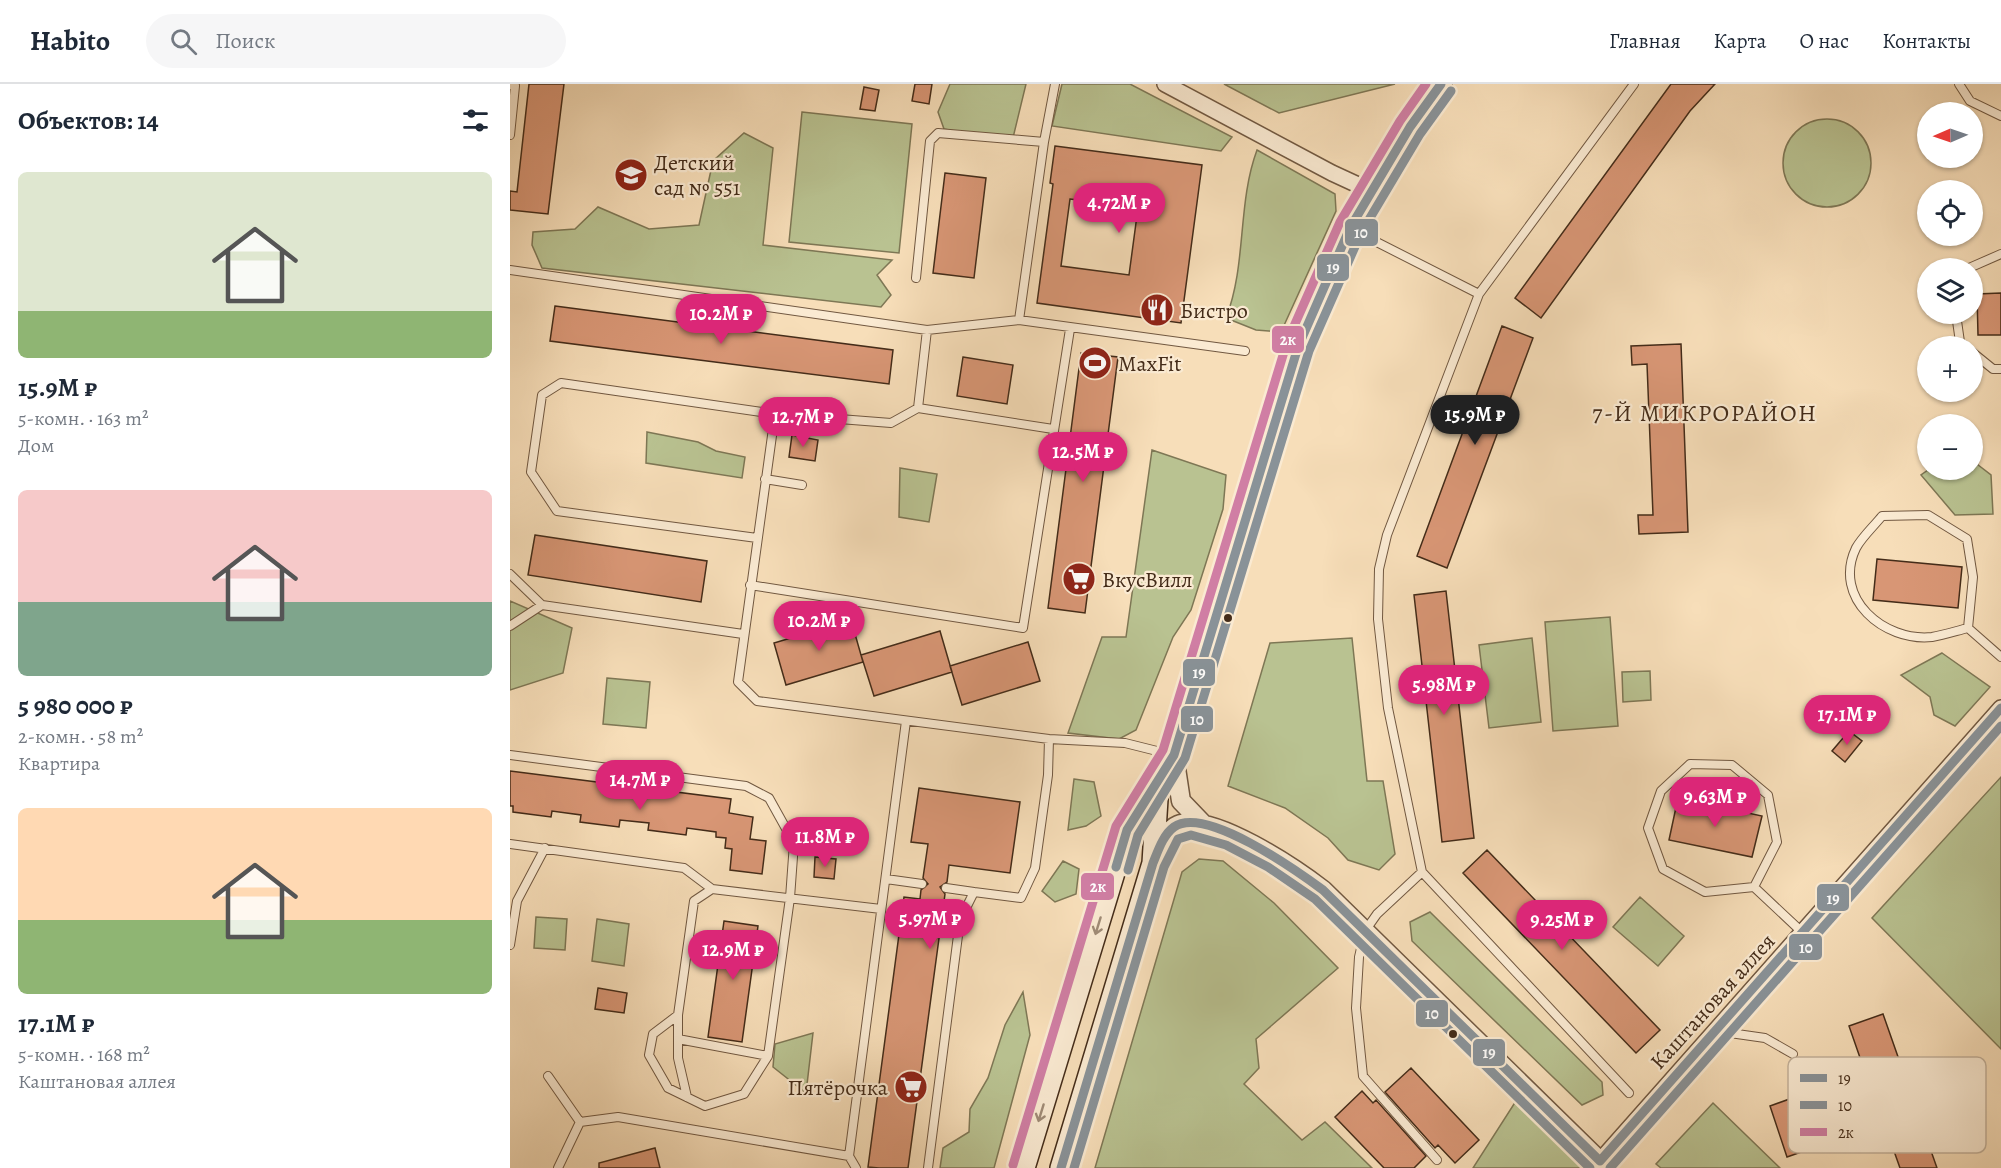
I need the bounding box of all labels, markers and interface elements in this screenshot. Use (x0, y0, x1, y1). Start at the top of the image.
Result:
search box (146, 14, 566, 68)
text: Habito (30, 22, 110, 60)
icon: search (167, 25, 200, 58)
text: Поиск (215, 26, 275, 56)
text: Главная (1609, 27, 1681, 55)
text: Карта (1714, 27, 1766, 55)
text: О нас (1799, 27, 1849, 55)
text: Контакты (1882, 27, 1971, 55)
north arrow (1917, 102, 1983, 168)
map controls (1917, 102, 1983, 480)
text: Объектов: 14 (18, 103, 159, 138)
icon: filters (459, 104, 492, 137)
place label: Детский сад № 551 (654, 148, 740, 203)
school or university icon: Детский сад № 551 (613, 157, 649, 193)
button: locate (1917, 180, 1983, 246)
pin: 4.72M ₽ (1064, 183, 1174, 234)
text: 4.72M ₽ (1087, 189, 1151, 216)
icon: home (201, 211, 309, 319)
line badge: 10 (1344, 218, 1379, 247)
text: 10 (1354, 222, 1368, 244)
line badge: 19 (1316, 253, 1350, 282)
text: 19 (1326, 257, 1340, 279)
button: layers (1917, 258, 1983, 324)
restaurant icon: Бистро (1139, 292, 1175, 328)
pin: 10.2M ₽ (666, 294, 776, 345)
place label: Бистро (1180, 296, 1248, 326)
text: 10.2M ₽ (690, 300, 752, 327)
line badge: 2к (1271, 325, 1305, 354)
text: 2к (1280, 329, 1297, 351)
button: + (1917, 336, 1983, 402)
sports icon: MaxFit (1077, 345, 1113, 381)
place label: MaxFit (1118, 349, 1181, 379)
text: 15.9M ₽ (18, 370, 97, 405)
pin: 15.9M ₽ (1420, 395, 1530, 446)
pin: 12.7M ₽ (748, 397, 858, 448)
district label: 7-Й МИКРОРАЙОН (1592, 397, 1818, 429)
text: 15.9M ₽ (1445, 401, 1505, 428)
text: 12.7M ₽ (772, 403, 834, 430)
text: 5-комн. · 163 m² (18, 405, 149, 432)
button: − (1917, 414, 1983, 480)
text: Дом (18, 432, 54, 459)
pin: 12.5M ₽ (1028, 432, 1138, 483)
text: 12.5M ₽ (1052, 438, 1114, 465)
icon: home (201, 529, 309, 637)
supermarket icon: ВкусВилл (1061, 561, 1097, 597)
place label: ВкусВилл (1102, 565, 1193, 595)
pin: 10.2M ₽ (764, 601, 874, 652)
text: 10.2M ₽ (788, 607, 850, 634)
unlabelled marker (1222, 612, 1234, 624)
line badge: 19 (1182, 658, 1216, 687)
text: 19 (1192, 662, 1206, 684)
pin: 5.98M ₽ (1389, 665, 1499, 716)
text: 5.98M ₽ (1412, 671, 1476, 698)
text: 5 980 000 ₽ (18, 688, 133, 723)
pin: 17.1M ₽ (1792, 695, 1902, 746)
text: 17.1M ₽ (1818, 701, 1876, 728)
line badge: 10 (1180, 705, 1214, 733)
text: 10 (1190, 709, 1204, 731)
text: 2-комн. · 58 m² (18, 723, 143, 750)
text: Квартира (18, 750, 100, 777)
pin: 14.7M ₽ (585, 760, 695, 811)
text: 14.7M ₽ (609, 766, 671, 793)
pin: 9.63M ₽ (1660, 777, 1770, 828)
text: 9.63M ₽ (1683, 783, 1747, 810)
pin: 11.8M ₽ (770, 817, 880, 868)
text: 11.8M ₽ (795, 823, 855, 850)
icon: home (201, 847, 309, 955)
line badge: 2к (1080, 872, 1115, 901)
text: 2к (1090, 876, 1107, 898)
line badge: 19 (1816, 883, 1850, 912)
text: 19 (1826, 888, 1840, 910)
pin: 5.97M ₽ (875, 899, 985, 950)
pin: 9.25M ₽ (1507, 900, 1617, 951)
text: 5.97M ₽ (899, 905, 961, 932)
text: 9.25M ₽ (1530, 906, 1594, 933)
one-way arrow (1092, 916, 1103, 935)
street label: Каштановая аллея (1644, 927, 1782, 1076)
pin: 12.9M ₽ (678, 930, 788, 981)
line badge: 10 (1788, 933, 1823, 961)
text: 12.9M ₽ (702, 936, 764, 963)
text: 10 (1799, 937, 1813, 959)
line badge: 10 (1415, 999, 1449, 1028)
text: 10 (1425, 1003, 1439, 1025)
text: 17.1M ₽ (18, 1006, 94, 1041)
unlabelled marker (1447, 1028, 1459, 1040)
line badge: 19 (1472, 1038, 1506, 1067)
text: 5-комн. · 168 m² (18, 1041, 150, 1068)
text: 19 (1482, 1042, 1496, 1064)
legend (1788, 1057, 1986, 1153)
text: Каштановая аллея (18, 1068, 176, 1095)
text: 19 (1838, 1068, 1851, 1090)
supermarket icon: Пятёрочка (893, 1069, 929, 1105)
place label: Пятёрочка (788, 1073, 889, 1103)
text: 10 (1838, 1095, 1852, 1117)
one-way arrow (1035, 1103, 1046, 1122)
text: 2к (1838, 1122, 1854, 1144)

